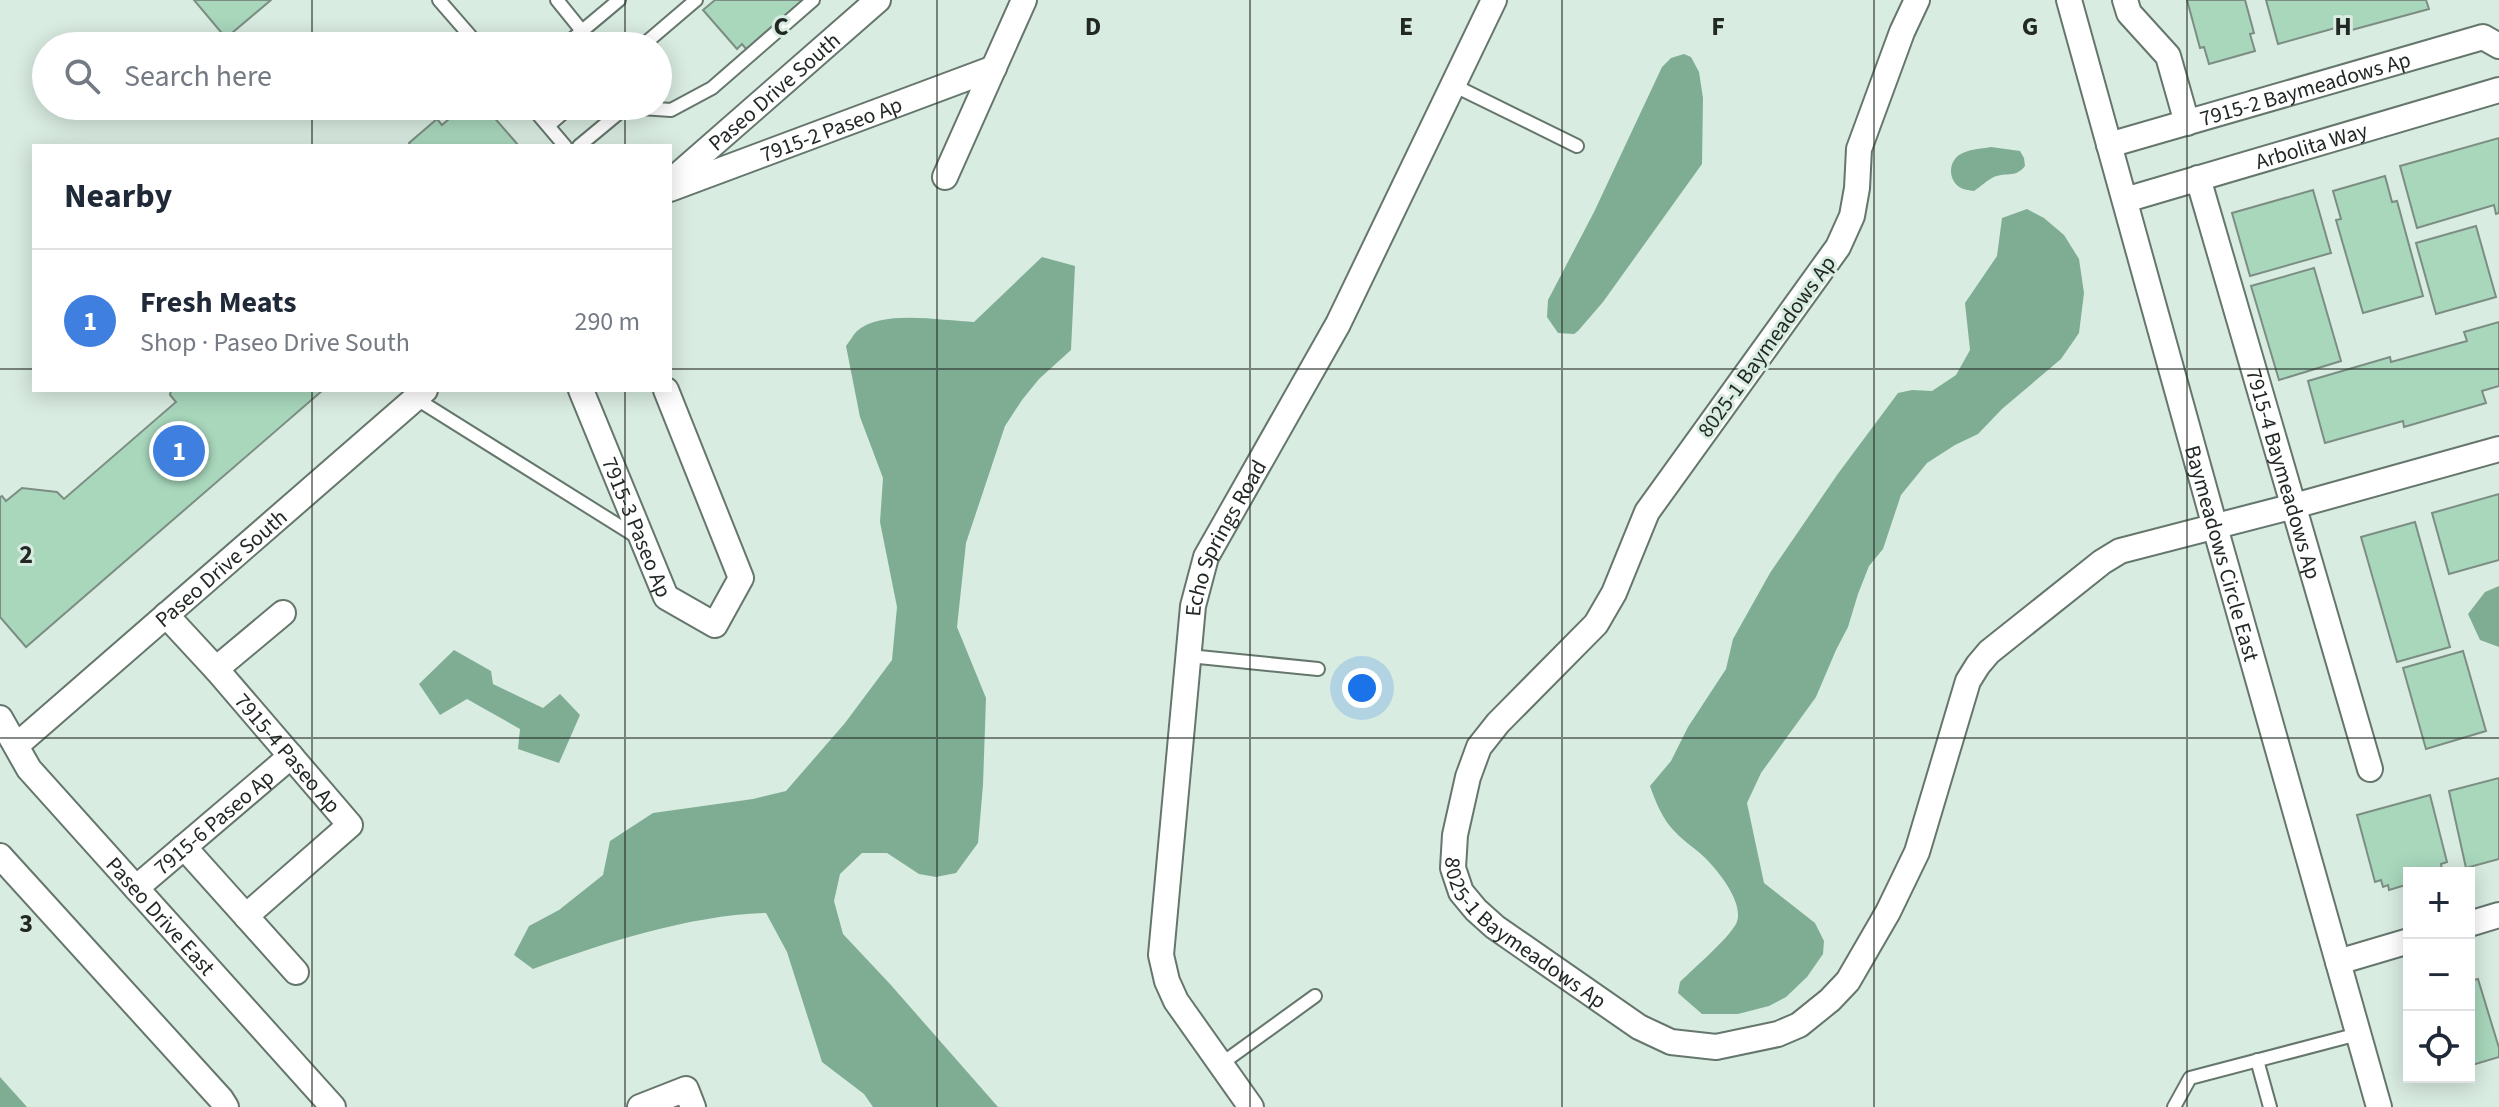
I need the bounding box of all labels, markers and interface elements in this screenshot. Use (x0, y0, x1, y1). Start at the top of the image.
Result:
text: C (773, 8, 789, 45)
text: D (1085, 8, 1101, 45)
text: E (1399, 8, 1413, 45)
text: F (1711, 8, 1725, 45)
text: G (2022, 8, 2038, 45)
text: H (2334, 8, 2352, 45)
street label: Paseo Drive South (701, 25, 848, 159)
search box (32, 32, 672, 120)
street label: 7915-2 Baymeadows Ap (2196, 44, 2414, 135)
icon: search (60, 54, 104, 98)
text: Search here (124, 55, 272, 98)
street label: 7915-2 Paseo Ap (756, 89, 907, 171)
street label: Arbolita Way (2251, 114, 2372, 178)
text: Nearby (64, 172, 172, 221)
street label: 8025-1 Baymeadows Ap (1690, 249, 1844, 444)
text: Fresh Meats (140, 281, 297, 324)
text: 1 (83, 303, 97, 340)
text: 290 m (574, 303, 640, 340)
text: Shop · Paseo Drive South (140, 324, 410, 361)
street label: 7915-4 Baymeadows Ap (2237, 365, 2329, 583)
pin: 1 (153, 421, 205, 481)
street label: Baymeadows Circle East (2176, 442, 2267, 666)
street label: 7915-3 Paseo Ap (593, 452, 679, 602)
street label: Echo Springs Road (1177, 454, 1275, 618)
street label: Paseo Drive South (148, 502, 295, 635)
text: 2 (19, 536, 33, 573)
your location (1342, 668, 1382, 708)
street label: 7915-4 Paseo Ap (226, 686, 348, 820)
street label: 7915-6 Paseo Ap (147, 762, 281, 883)
street label: Paseo Drive East (98, 850, 223, 983)
street label: 8025-1 Baymeadows Ap (1436, 856, 1613, 1017)
map controls (2403, 867, 2475, 1083)
button: + (2403, 867, 2475, 939)
text: 3 (19, 905, 33, 942)
button: − (2403, 939, 2475, 1011)
button: locate (2403, 1011, 2475, 1083)

